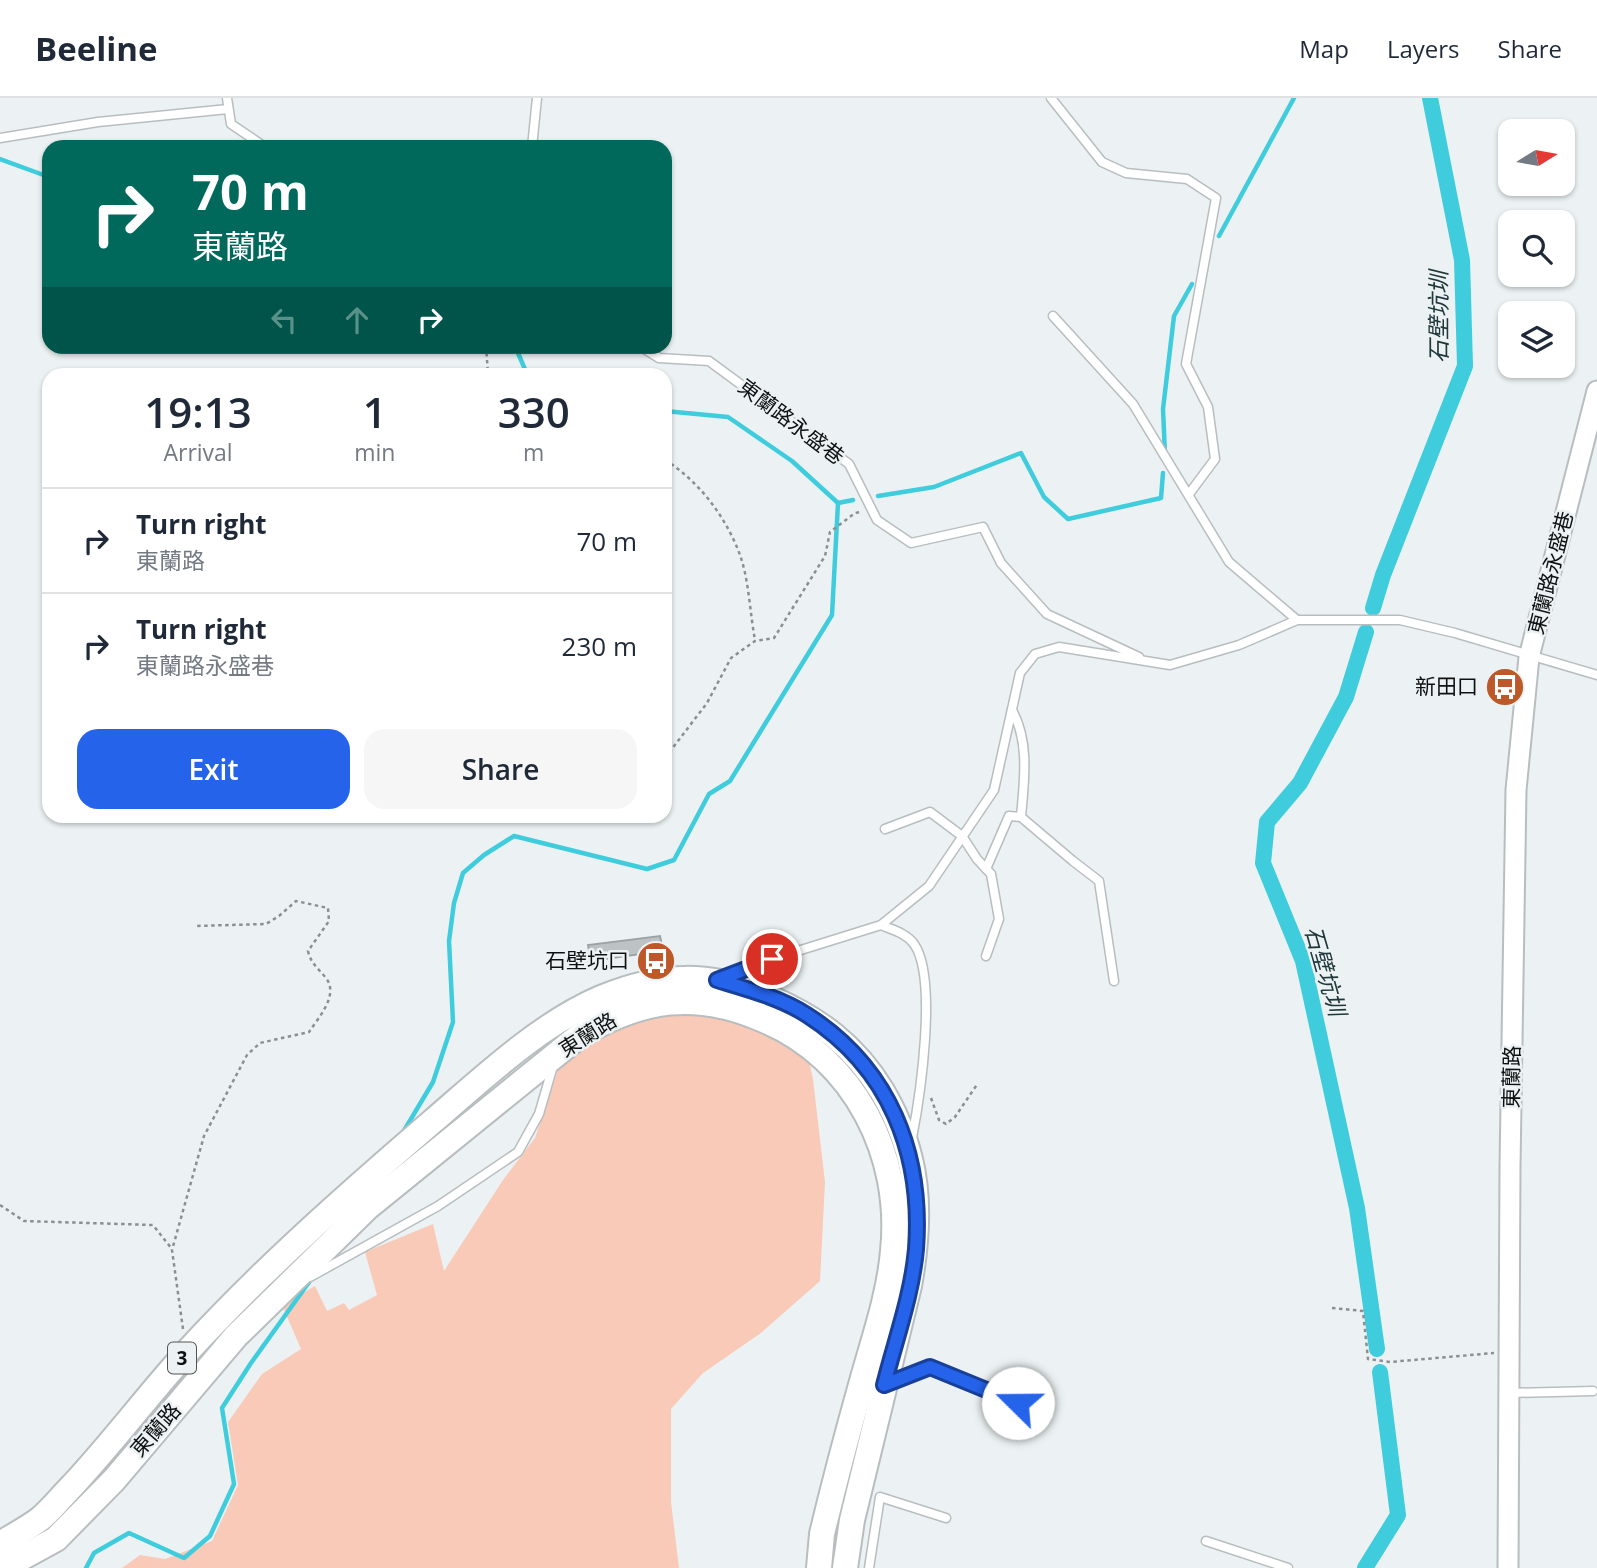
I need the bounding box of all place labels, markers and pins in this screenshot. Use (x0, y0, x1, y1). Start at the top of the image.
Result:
bus stop icon: 新田口 (1484, 666, 1526, 708)
place label: 新田口 (1415, 672, 1478, 700)
pin (742, 929, 802, 989)
bus stop icon: 石壁坑口 (635, 940, 677, 982)
place label: 石壁坑口 (545, 946, 629, 974)

